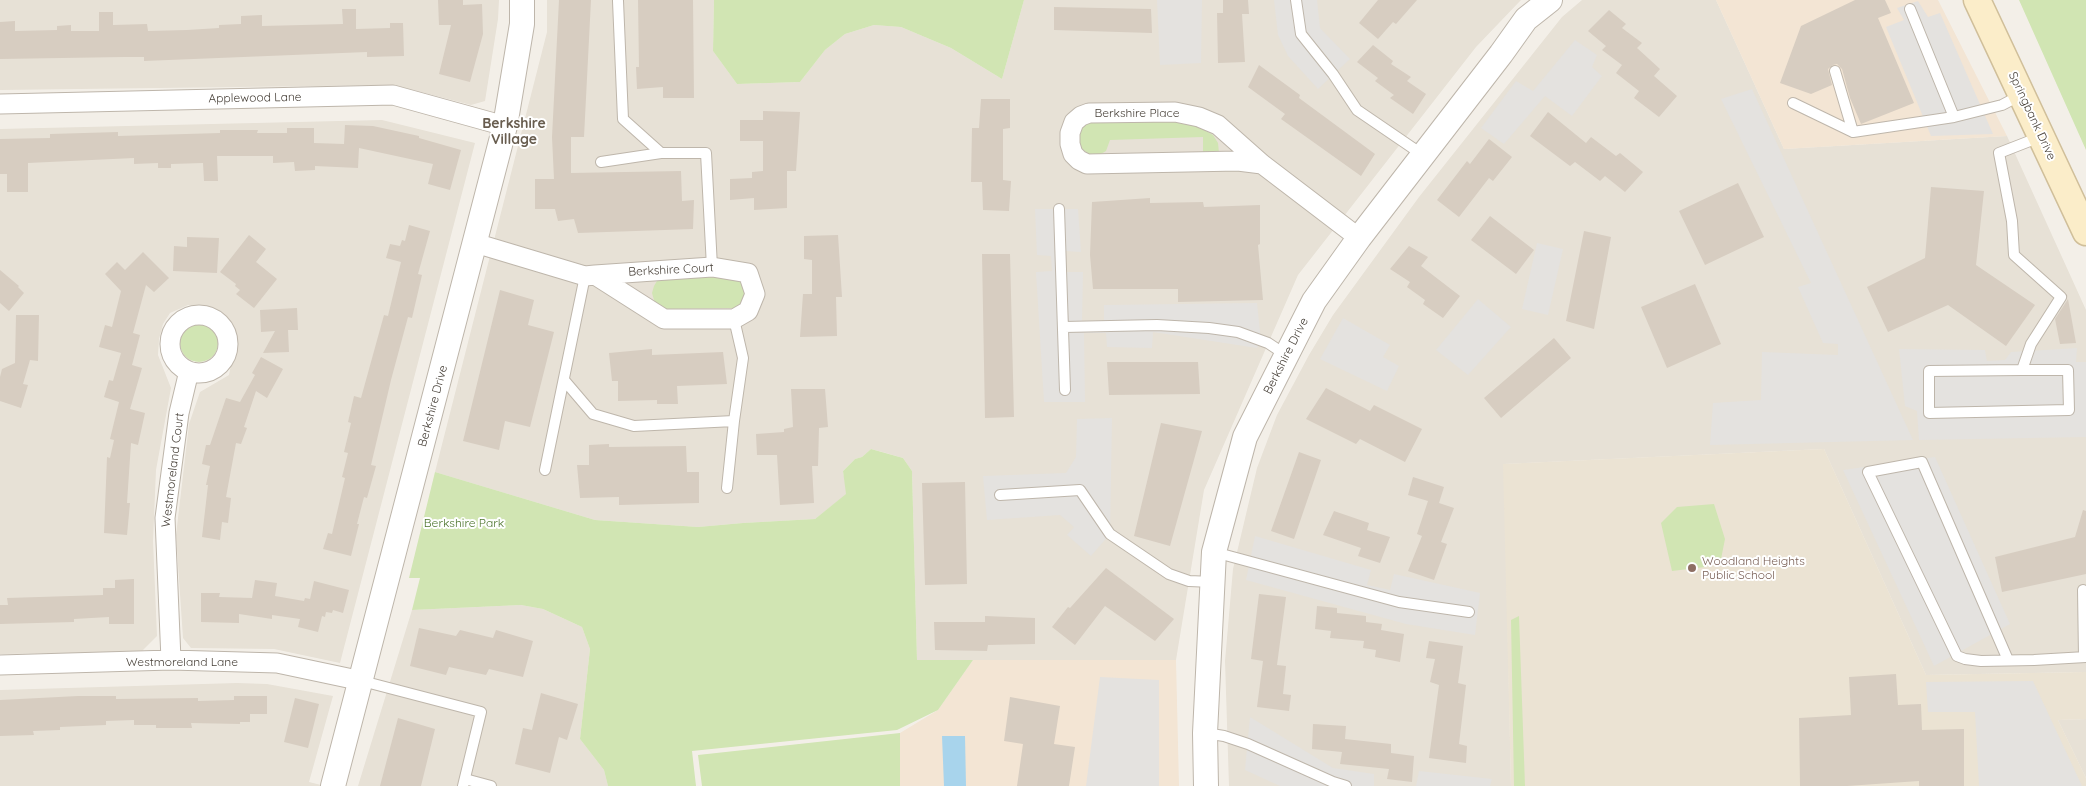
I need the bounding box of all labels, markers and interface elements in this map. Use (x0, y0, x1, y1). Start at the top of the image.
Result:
street label: Springbank Drive (2005, 70, 2059, 162)
street label: Applewood Lane (208, 90, 302, 106)
street label: Berkshire Place (1094, 106, 1180, 120)
district label: Berkshire Village (482, 116, 546, 148)
street label: Berkshire Court (628, 261, 714, 279)
street label: Berkshire Drive (1261, 315, 1311, 397)
street label: Berkshire Drive (415, 364, 451, 448)
street label: Westmoreland Court (159, 412, 187, 528)
park label: Berkshire Park (424, 516, 504, 530)
place label: Woodland Heights Public School (1702, 554, 1805, 582)
marker: Woodland Heights Public School (1686, 562, 1698, 574)
street label: Westmoreland Lane (126, 655, 238, 669)

